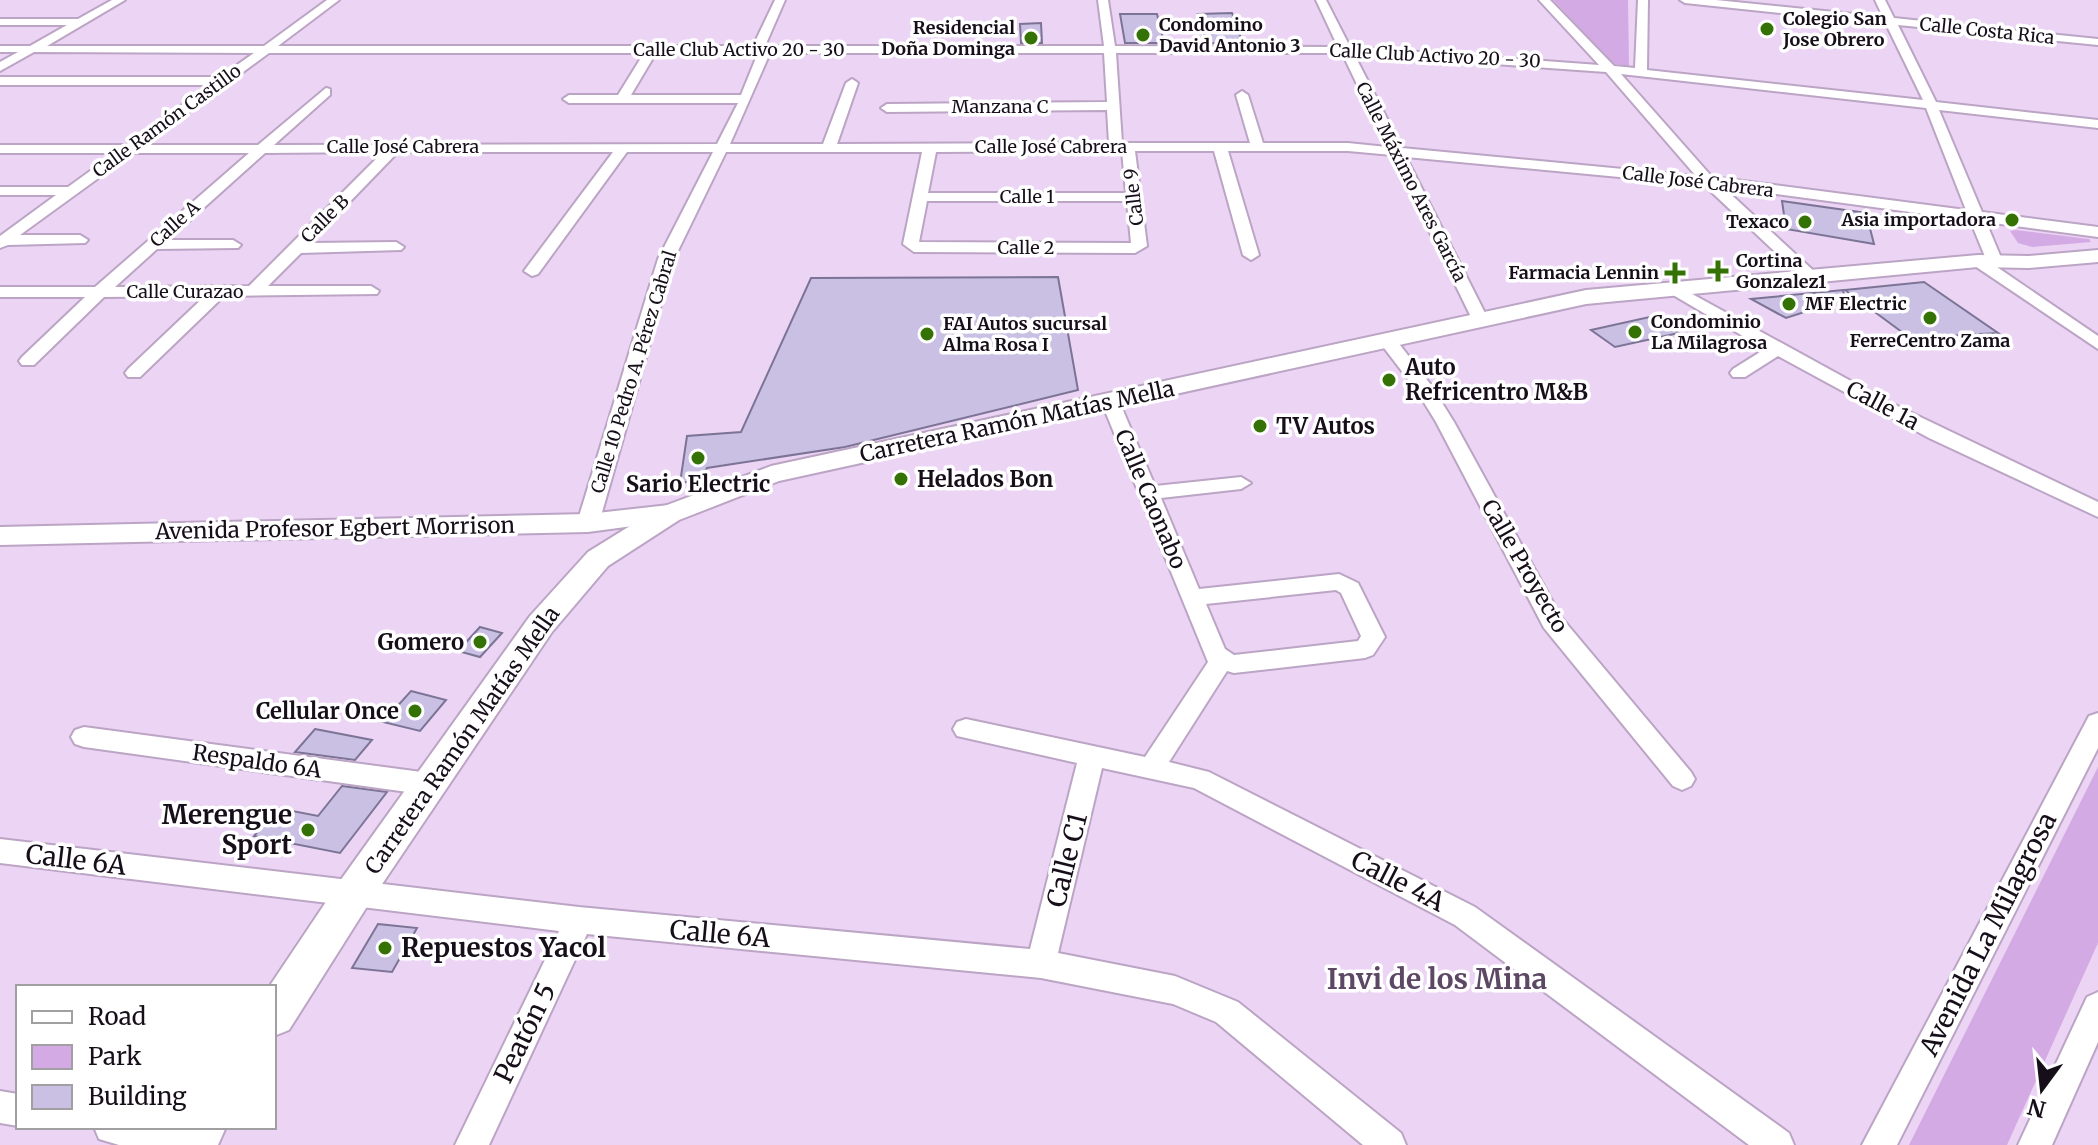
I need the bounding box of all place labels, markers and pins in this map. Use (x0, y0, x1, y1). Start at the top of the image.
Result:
place label: Colegio San Jose Obrero (1782, 7, 1887, 51)
place label: Condomino David Antonio 3 (1159, 13, 1301, 57)
place label: Residencial Doña Dominga (881, 16, 1015, 60)
marker: Colegio San Jose Obrero (1758, 20, 1776, 38)
marker: Condomino David Antonio 3 (1134, 26, 1152, 44)
marker: Residencial Doña Dominga (1022, 29, 1040, 47)
place label: Asia importadora (1840, 208, 1996, 231)
place label: Texaco (1726, 210, 1789, 233)
marker: Asia importadora (2003, 211, 2021, 229)
marker: Texaco (1796, 213, 1814, 231)
place label: Cortina Gonzalez1 (1736, 249, 1826, 293)
marker: Cortina Gonzalez1 (1707, 260, 1729, 282)
place label: Farmacia Lennin (1508, 261, 1659, 284)
marker: Farmacia Lennin (1666, 264, 1684, 282)
place label: MF Electric (1805, 292, 1907, 315)
marker: MF Electric (1780, 295, 1798, 313)
marker: FerreCentro Zama (1921, 309, 1939, 327)
place label: Condominio La Milagrosa (1651, 310, 1767, 354)
place label: FAI Autos sucursal Alma Rosa I (942, 312, 1107, 356)
marker: Condominio La Milagrosa (1626, 323, 1644, 341)
marker: FAI Autos sucursal Alma Rosa I (918, 325, 936, 343)
place label: FerreCentro Zama (1850, 329, 2010, 352)
place label: Auto Refricentro M&B (1404, 353, 1588, 406)
marker: Auto Refricentro M&B (1380, 371, 1398, 389)
place label: TV Autos (1276, 412, 1375, 440)
marker: TV Autos (1251, 417, 1269, 435)
marker: Sario Electric (689, 449, 707, 467)
place label: Helados Bon (917, 465, 1053, 493)
place label: Sario Electric (626, 470, 770, 498)
marker: Helados Bon (892, 470, 910, 488)
place label: Gomero (377, 628, 464, 656)
marker: Gomero (471, 633, 489, 651)
place label: Cellular Once (256, 697, 399, 725)
marker: Cellular Once (406, 702, 424, 720)
place label: Merengue Sport (162, 798, 293, 861)
marker: Merengue Sport (299, 821, 317, 839)
place label: Repuestos Yacol (401, 931, 606, 964)
marker: Repuestos Yacol (376, 939, 394, 957)

